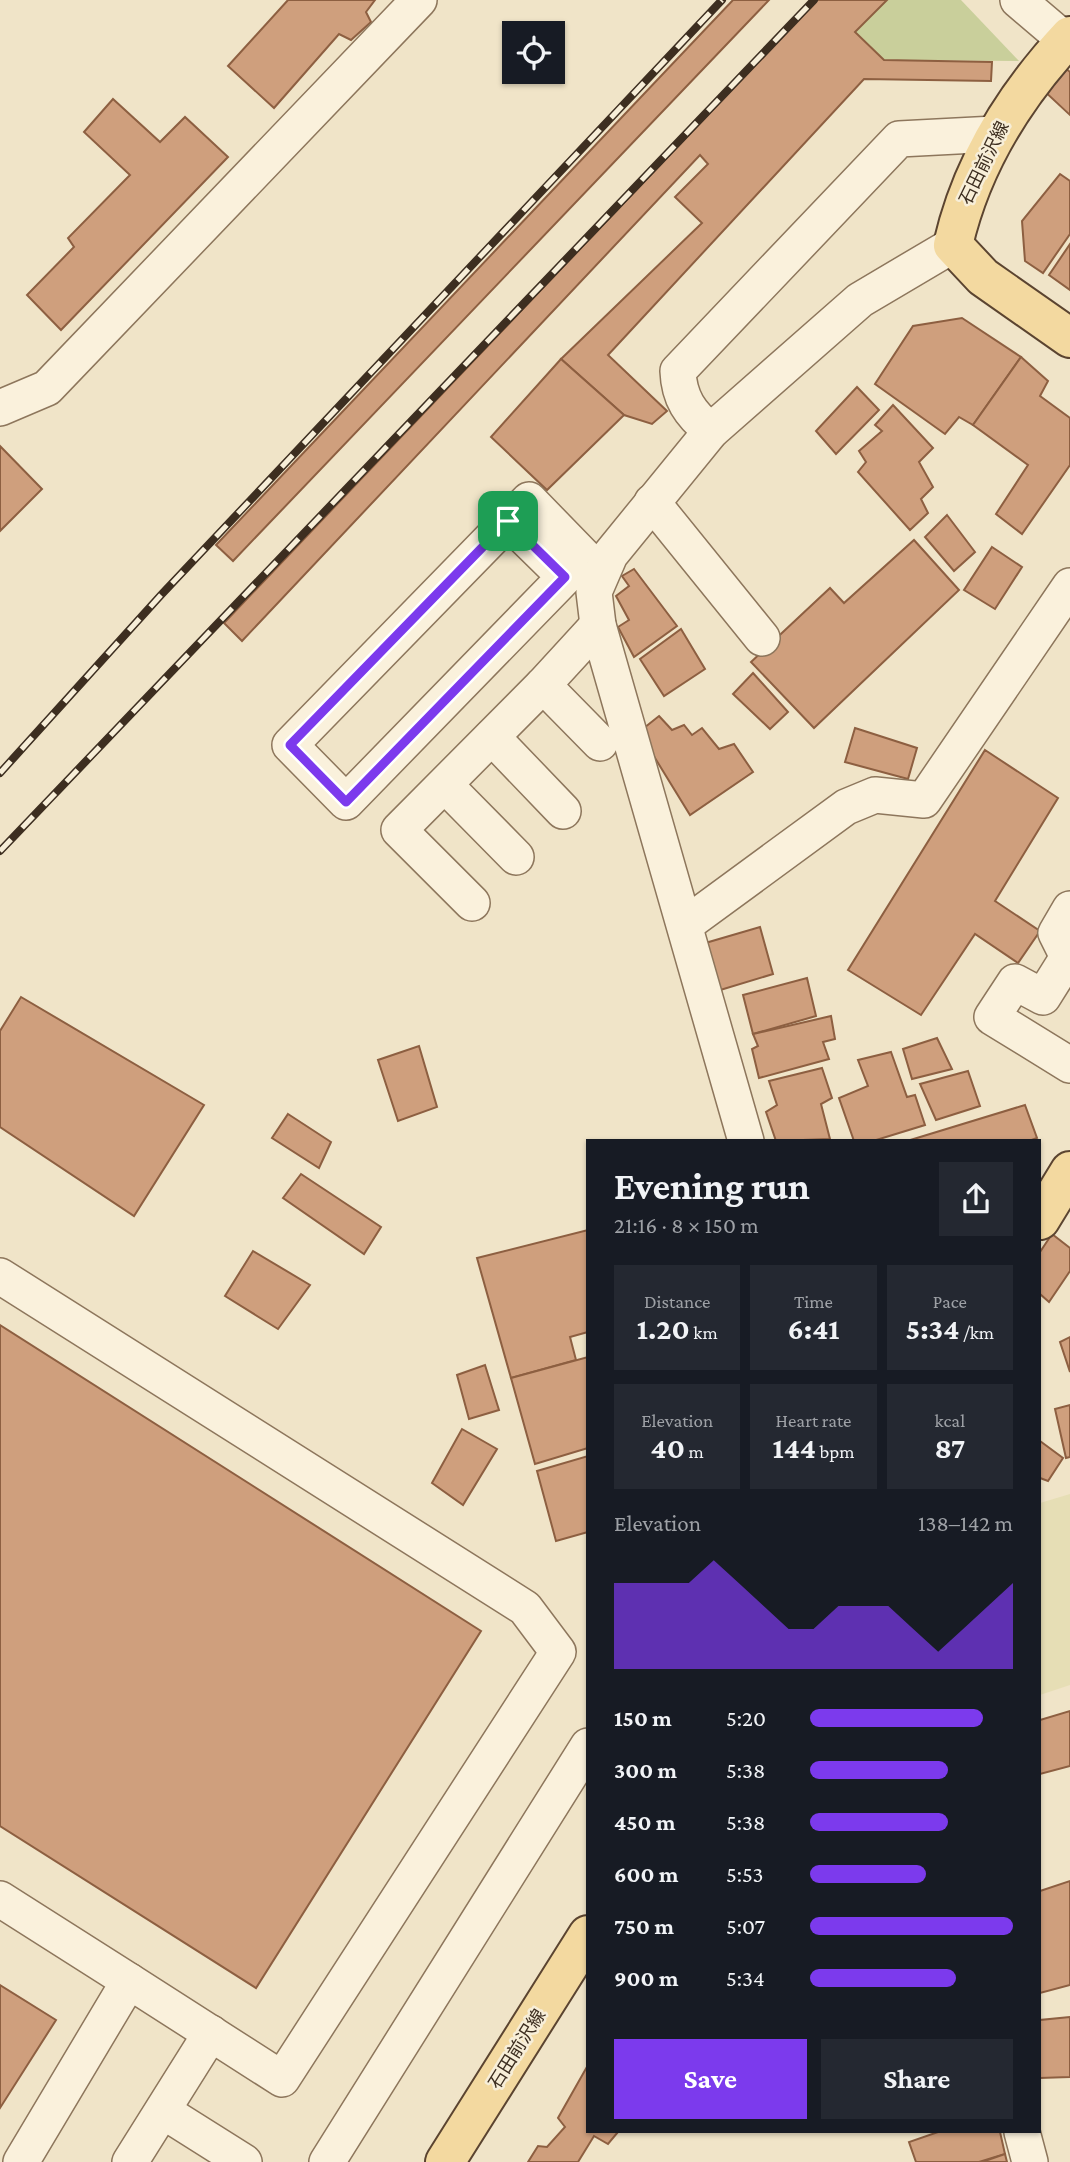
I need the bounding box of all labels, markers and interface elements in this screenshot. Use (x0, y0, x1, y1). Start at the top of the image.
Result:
map controls (502, 21, 565, 84)
button: locate (502, 21, 565, 84)
street label: 石田前沢線 (955, 118, 1013, 208)
pin (478, 491, 538, 551)
icon: arrive (489, 502, 527, 540)
button: share (939, 1162, 1013, 1236)
text: Evening run (614, 1165, 810, 1207)
text: 21:16 · 8 × 150 m (614, 1212, 759, 1238)
text: Distance (644, 1291, 710, 1312)
text: Time (794, 1291, 833, 1312)
text: Pace (933, 1291, 967, 1312)
text: 1.20 (637, 1312, 690, 1345)
text: 6:41 (787, 1312, 840, 1345)
text: 5:34 (906, 1312, 959, 1345)
text: km (690, 1322, 718, 1343)
text: /km (959, 1322, 994, 1343)
text: Elevation (641, 1410, 713, 1431)
text: Heart rate (776, 1410, 851, 1431)
text: kcal (935, 1410, 965, 1431)
text: 40 (651, 1431, 685, 1464)
text: 144 (772, 1431, 816, 1464)
text: 87 (934, 1431, 965, 1464)
text: m (685, 1441, 704, 1462)
text: bpm (816, 1441, 855, 1462)
text: Elevation (614, 1510, 701, 1536)
text: 138–142 m (918, 1510, 1013, 1536)
text: 150 m (614, 1705, 672, 1731)
text: 5:20 (726, 1705, 766, 1731)
text: 300 m (614, 1757, 677, 1783)
text: 5:38 (726, 1757, 765, 1783)
text: 450 m (614, 1809, 675, 1835)
text: 5:38 (726, 1809, 765, 1835)
text: 600 m (614, 1861, 678, 1887)
text: 5:53 (726, 1861, 764, 1887)
text: 750 m (614, 1913, 674, 1939)
text: 5:07 (726, 1913, 765, 1939)
text: 900 m (614, 1965, 678, 1991)
text: 5:34 (726, 1965, 765, 1991)
street label: 石田前沢線 (485, 2006, 549, 2092)
button: Save (614, 2039, 807, 2119)
button: Share (821, 2039, 1013, 2119)

